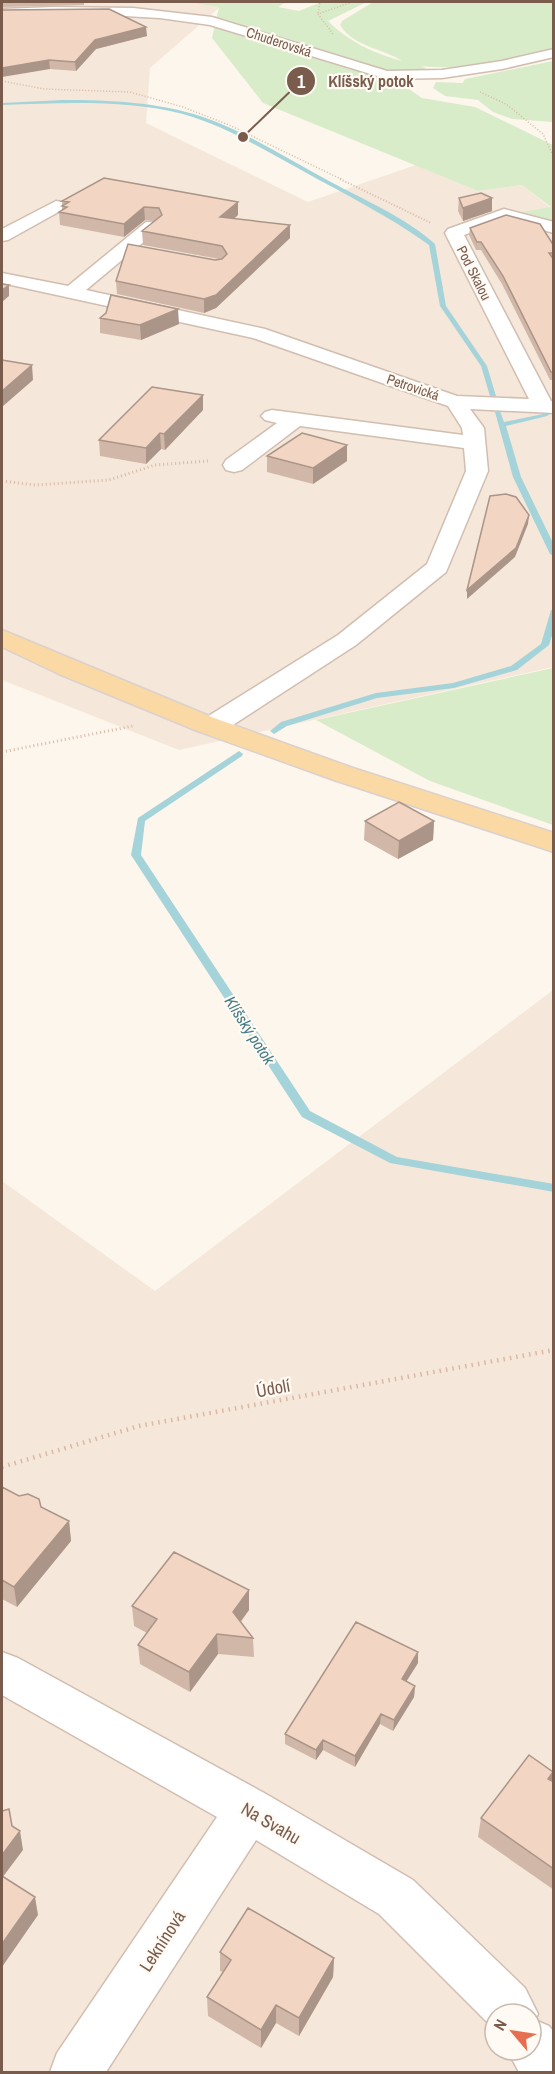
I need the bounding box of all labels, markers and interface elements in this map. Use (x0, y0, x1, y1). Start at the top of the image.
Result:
street label: Chuderovská (244, 23, 315, 61)
callout: Klíšský potok (286, 64, 426, 98)
text: 1 (297, 69, 306, 94)
text: Klíšský potok (328, 70, 414, 92)
street label: Pod Skalou (453, 243, 495, 303)
street label: Petrovická (384, 370, 442, 405)
water label: Klíšský potok (220, 992, 281, 1069)
street label: Údolí (254, 1373, 293, 1403)
street label: Na Svahu (237, 1796, 305, 1850)
street label: Leknínová (133, 1906, 191, 1976)
north arrow (483, 2002, 543, 2062)
text: N (488, 2015, 512, 2034)

